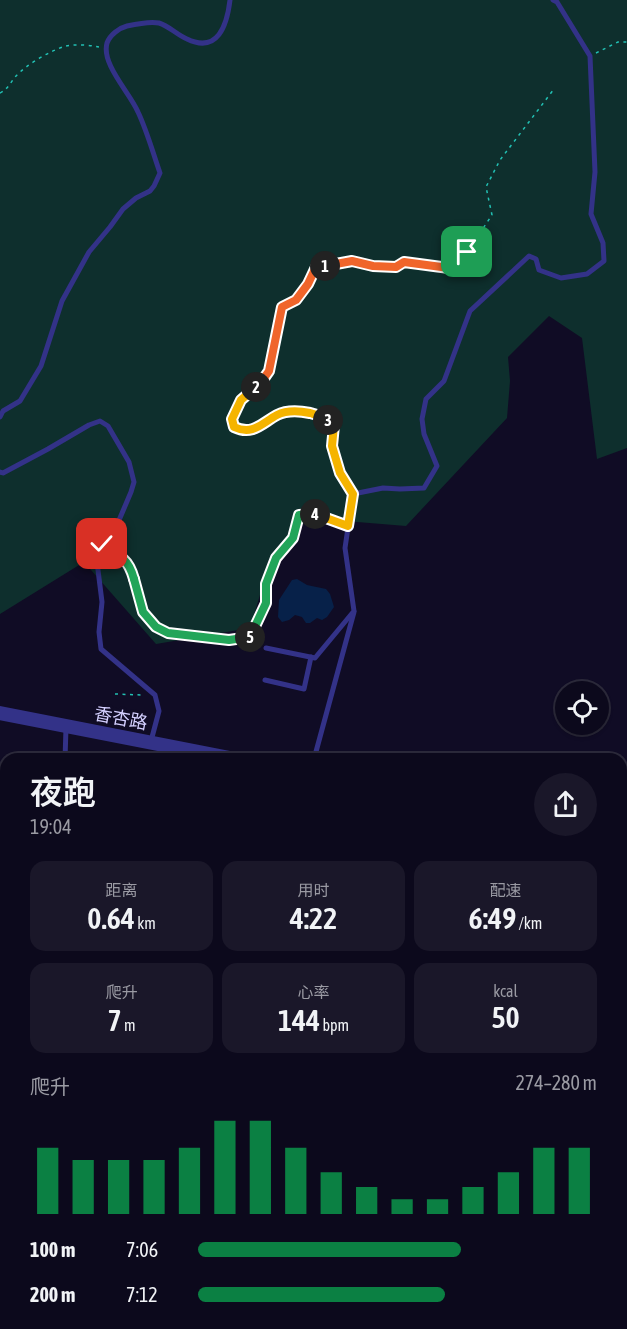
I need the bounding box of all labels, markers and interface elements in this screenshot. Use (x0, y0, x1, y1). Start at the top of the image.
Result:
pin (441, 226, 492, 277)
icon: arrive (450, 235, 483, 268)
pin: 1 (310, 251, 340, 281)
text: 1 (321, 257, 329, 275)
pin: 2 (241, 372, 271, 402)
text: 2 (252, 378, 260, 396)
pin: 3 (313, 405, 343, 435)
text: 3 (324, 411, 332, 429)
pin: 4 (300, 499, 330, 529)
text: 4 (311, 505, 319, 523)
pin (76, 518, 127, 569)
icon: check (85, 527, 118, 560)
pin: 5 (235, 622, 265, 652)
text: 5 (246, 628, 254, 646)
map controls (555, 681, 609, 735)
button: locate (555, 681, 609, 735)
street label: 香杏路 (92, 703, 150, 733)
text: 夜跑 (30, 773, 96, 811)
button: share (534, 773, 597, 836)
text: 19:04 (30, 815, 72, 838)
text: 距离 (105, 881, 138, 899)
text: 用时 (297, 881, 330, 899)
text: 配速 (489, 881, 522, 899)
text: 0.64 (87, 901, 135, 935)
text: 4:22 (290, 901, 337, 935)
text: 6:49 (469, 901, 516, 935)
text: km (135, 914, 156, 932)
text: /km (516, 914, 542, 932)
text: kcal (493, 982, 518, 1000)
text: 爬升 (105, 983, 138, 1001)
text: 心率 (297, 983, 330, 1001)
text: 50 (491, 1000, 520, 1034)
text: 7 (108, 1003, 122, 1037)
text: 144 (278, 1003, 320, 1037)
text: m (122, 1016, 135, 1034)
text: bpm (320, 1016, 349, 1034)
text: 274–280 m (515, 1071, 597, 1094)
text: 爬升 (30, 1075, 70, 1098)
text: 100 m (30, 1238, 75, 1261)
text: 7:06 (126, 1238, 158, 1261)
text: 200 m (30, 1283, 75, 1306)
text: 7:12 (126, 1283, 158, 1306)

